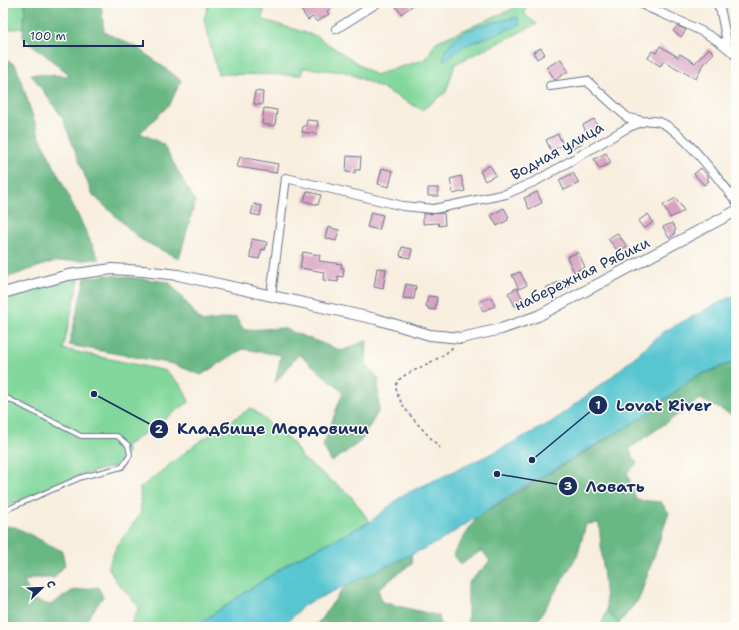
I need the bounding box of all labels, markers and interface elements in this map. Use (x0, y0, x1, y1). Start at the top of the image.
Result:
scale bar (24, 22, 143, 48)
text: 100 m (30, 28, 66, 44)
street label: Водная улица (507, 117, 608, 185)
street label: набережная Рябики (511, 232, 653, 315)
callout: Lovat River (588, 391, 720, 419)
text: Lovat River (616, 395, 712, 416)
text: 1 (595, 397, 601, 413)
callout: Кладбище Мордовичи (149, 415, 377, 443)
text: Кладбище Мордовичи (177, 418, 369, 439)
text: 2 (155, 421, 164, 437)
callout: Ловать (558, 472, 653, 500)
text: Ловать (585, 476, 645, 497)
text: 3 (564, 478, 572, 494)
north arrow (22, 568, 62, 608)
text: С (43, 578, 59, 591)

